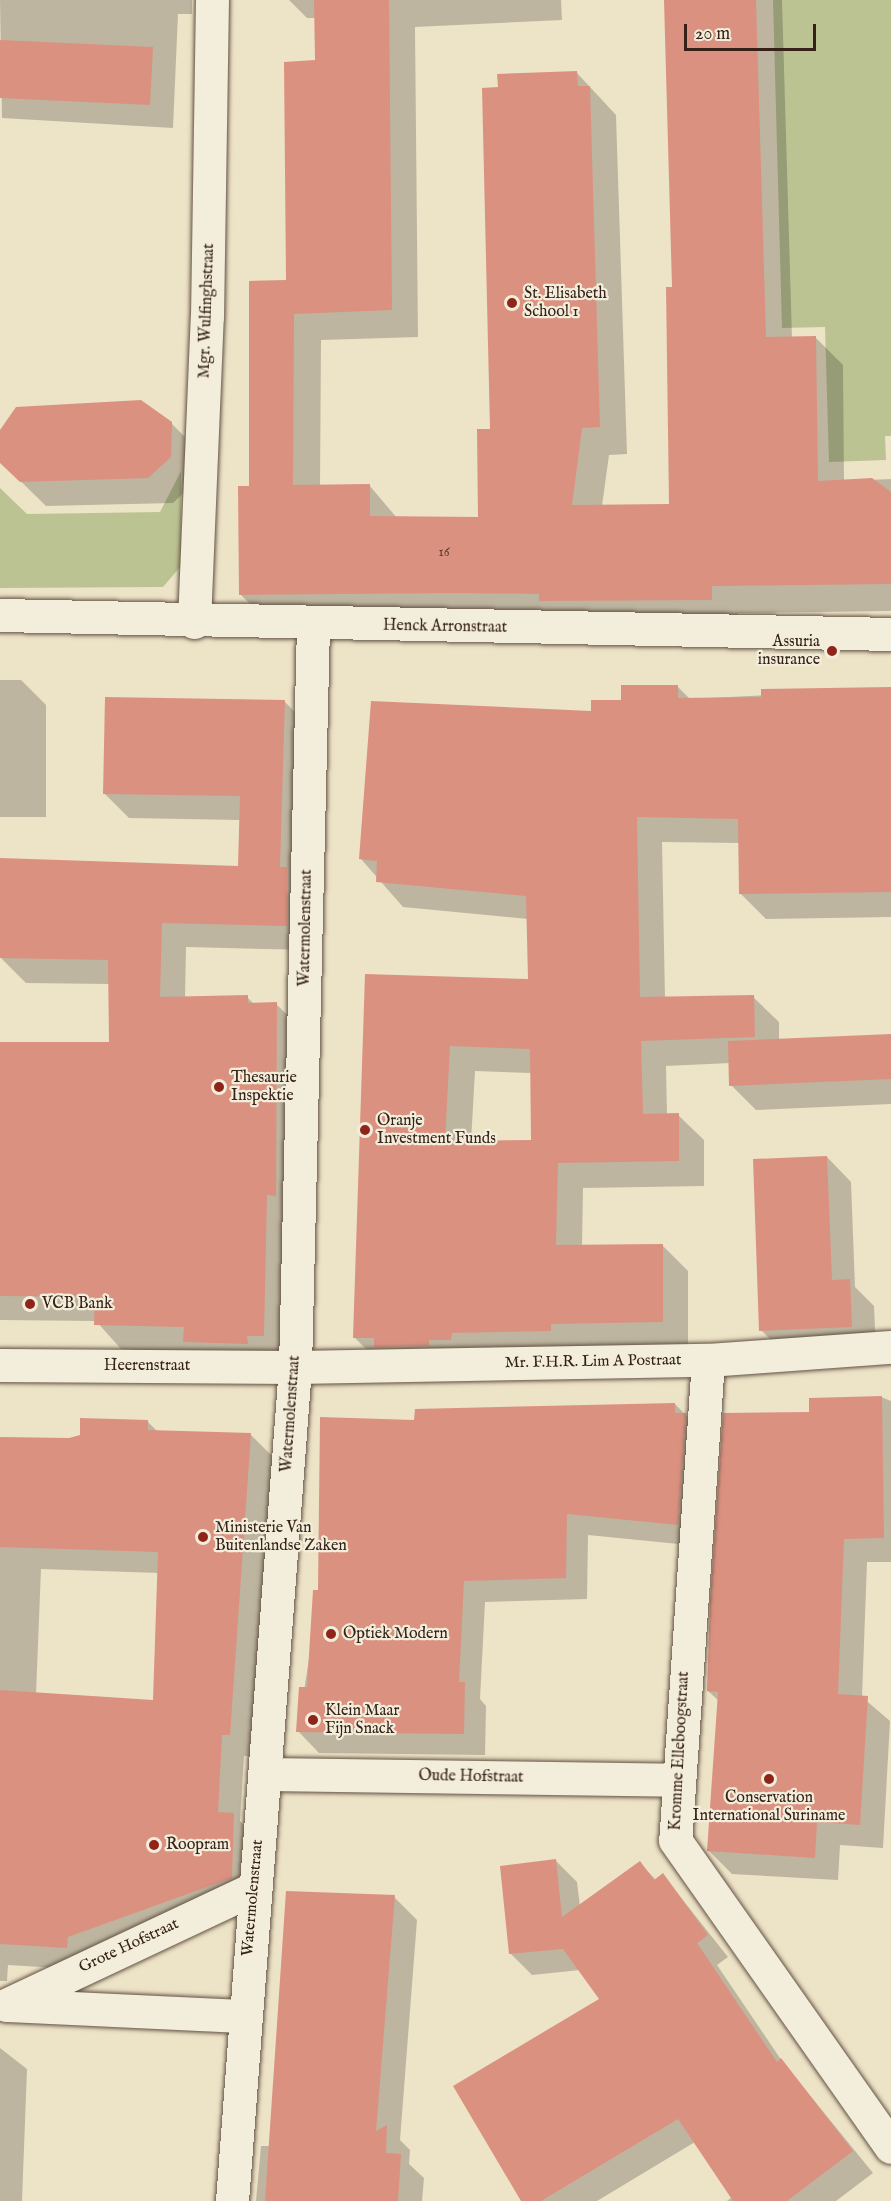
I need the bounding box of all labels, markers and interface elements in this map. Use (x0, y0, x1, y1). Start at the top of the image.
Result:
scale bar (687, 12, 819, 50)
text: 20 m (695, 23, 730, 46)
street label: Mgr. Wulfinghstraat (195, 243, 219, 379)
place label: St. Elisabeth School 1 (524, 284, 607, 322)
marker: St. Elisabeth School 1 (505, 296, 519, 310)
house number: 16 (438, 544, 450, 560)
street label: Henck Arronstraat (383, 616, 507, 638)
place label: Assuria insurance (758, 632, 820, 670)
marker: Assuria insurance (825, 644, 839, 658)
street label: Watermolenstraat (295, 869, 317, 987)
place label: Thesaurie Inspektie (231, 1068, 297, 1106)
marker: Thesaurie Inspektie (212, 1080, 226, 1094)
place label: Oranje Investment Funds (377, 1111, 496, 1149)
marker: Oranje Investment Funds (358, 1123, 372, 1137)
place label: VCB Bank (42, 1294, 112, 1314)
marker: VCB Bank (23, 1297, 37, 1311)
street label: Mr. F.H.R. Lim A Postraat (505, 1351, 681, 1373)
street label: Watermolenstraat (277, 1355, 305, 1473)
street label: Heerenstraat (104, 1356, 190, 1376)
place label: Ministerie Van Buitenlandse Zaken (215, 1518, 347, 1556)
marker: Ministerie Van Buitenlandse Zaken (196, 1530, 210, 1544)
place label: Optiek Modern (343, 1624, 448, 1644)
marker: Optiek Modern (324, 1627, 338, 1641)
street label: Kromme Elleboogstraat (666, 1671, 694, 1831)
place label: Klein Maar Fijn Snack (325, 1701, 399, 1739)
marker: Klein Maar Fijn Snack (306, 1713, 320, 1727)
street label: Oude Hofstraat (418, 1766, 524, 1788)
marker: Conservation International Suriname (762, 1772, 776, 1786)
place label: Conservation International Suriname (693, 1788, 845, 1826)
place label: Roopram (166, 1835, 229, 1855)
marker: Roopram (147, 1838, 161, 1852)
street label: Watermolenstraat (238, 1839, 268, 1957)
street label: Grote Hofstraat (76, 1915, 182, 1977)

